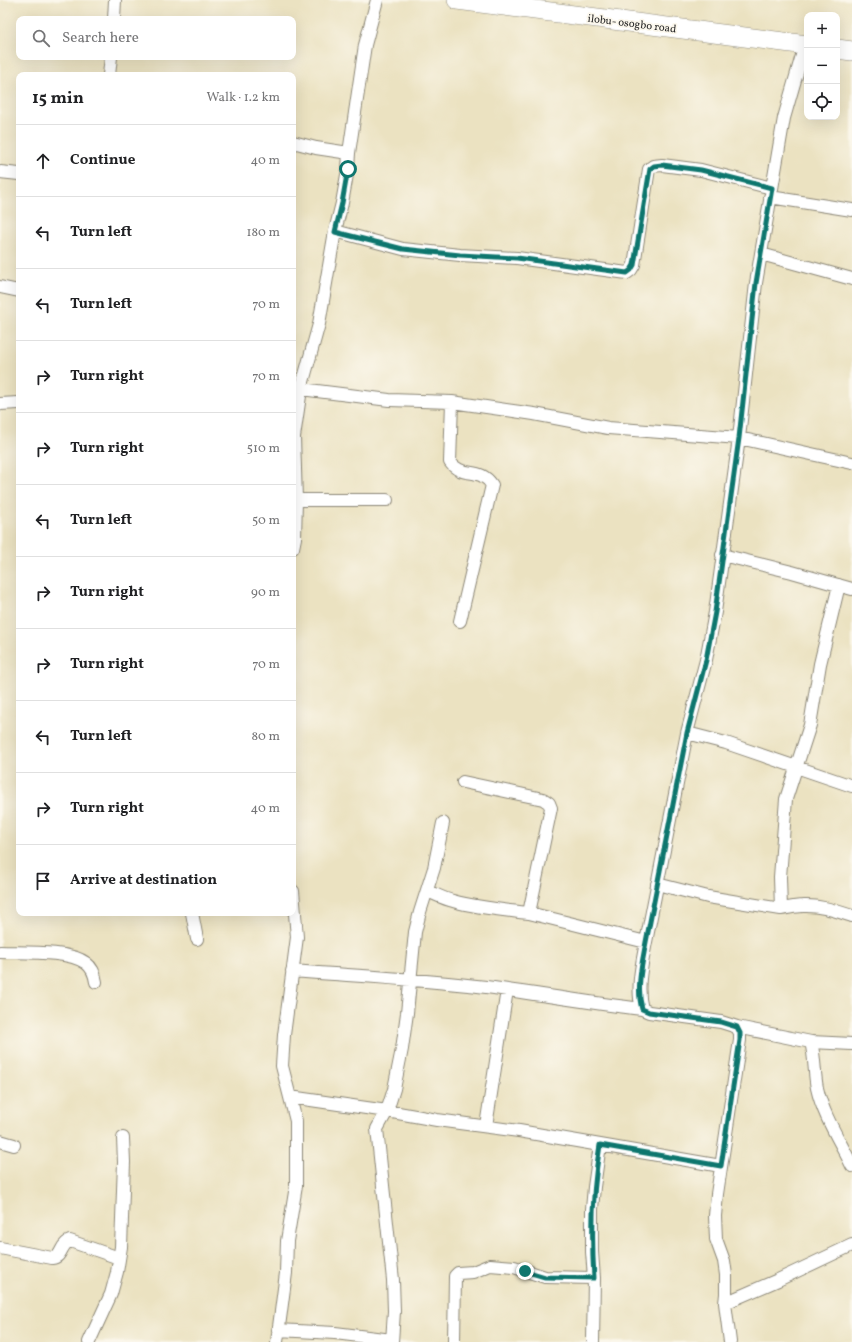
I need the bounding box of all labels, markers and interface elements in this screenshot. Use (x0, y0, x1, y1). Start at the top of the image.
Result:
street label: ilobu- osogbo road (587, 12, 677, 37)
map controls (804, 12, 840, 120)
button: + (804, 12, 840, 48)
search box (16, 16, 296, 60)
icon: search (30, 27, 52, 49)
text: Search here (62, 28, 139, 49)
button: − (804, 48, 840, 84)
button: locate (804, 84, 840, 120)
text: 15 min (32, 87, 84, 110)
text: Walk · 1.2 km (206, 89, 280, 107)
icon: ahead (32, 150, 54, 172)
text: Continue (70, 150, 135, 171)
text: 40 m (251, 152, 280, 170)
route start (339, 160, 357, 178)
icon: left (32, 222, 54, 244)
text: Turn left (70, 222, 132, 243)
text: 180 m (246, 224, 280, 242)
icon: left (32, 294, 54, 316)
text: Turn left (70, 294, 132, 315)
text: 70 m (252, 296, 280, 314)
icon: right (32, 366, 54, 388)
text: Turn right (70, 366, 144, 387)
text: 70 m (252, 368, 280, 386)
icon: right (32, 438, 54, 460)
text: Turn right (70, 438, 144, 459)
text: 510 m (247, 440, 280, 458)
icon: left (32, 510, 54, 532)
text: Turn left (70, 510, 132, 531)
text: 50 m (252, 512, 280, 530)
icon: right (32, 582, 54, 604)
text: Turn right (70, 582, 144, 603)
text: 90 m (251, 584, 280, 602)
icon: right (32, 654, 54, 676)
text: Turn right (70, 654, 144, 675)
text: 70 m (252, 656, 280, 674)
icon: left (32, 726, 54, 748)
text: Turn left (70, 726, 132, 747)
text: 80 m (251, 728, 280, 746)
icon: right (32, 798, 54, 820)
text: Turn right (70, 798, 144, 819)
text: 40 m (251, 800, 280, 818)
icon: arrive (32, 870, 54, 892)
text: Arrive at destination (70, 870, 217, 891)
route end (516, 1262, 534, 1280)

